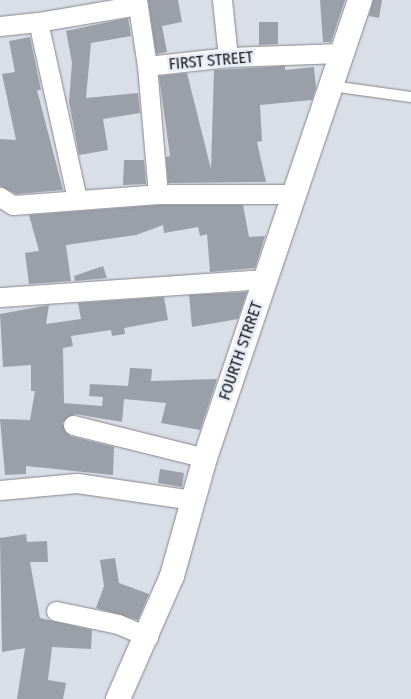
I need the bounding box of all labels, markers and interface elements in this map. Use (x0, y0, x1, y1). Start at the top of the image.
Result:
street label: FIRST STREET (168, 48, 254, 74)
street label: FOURTH STRRET (215, 299, 267, 403)

